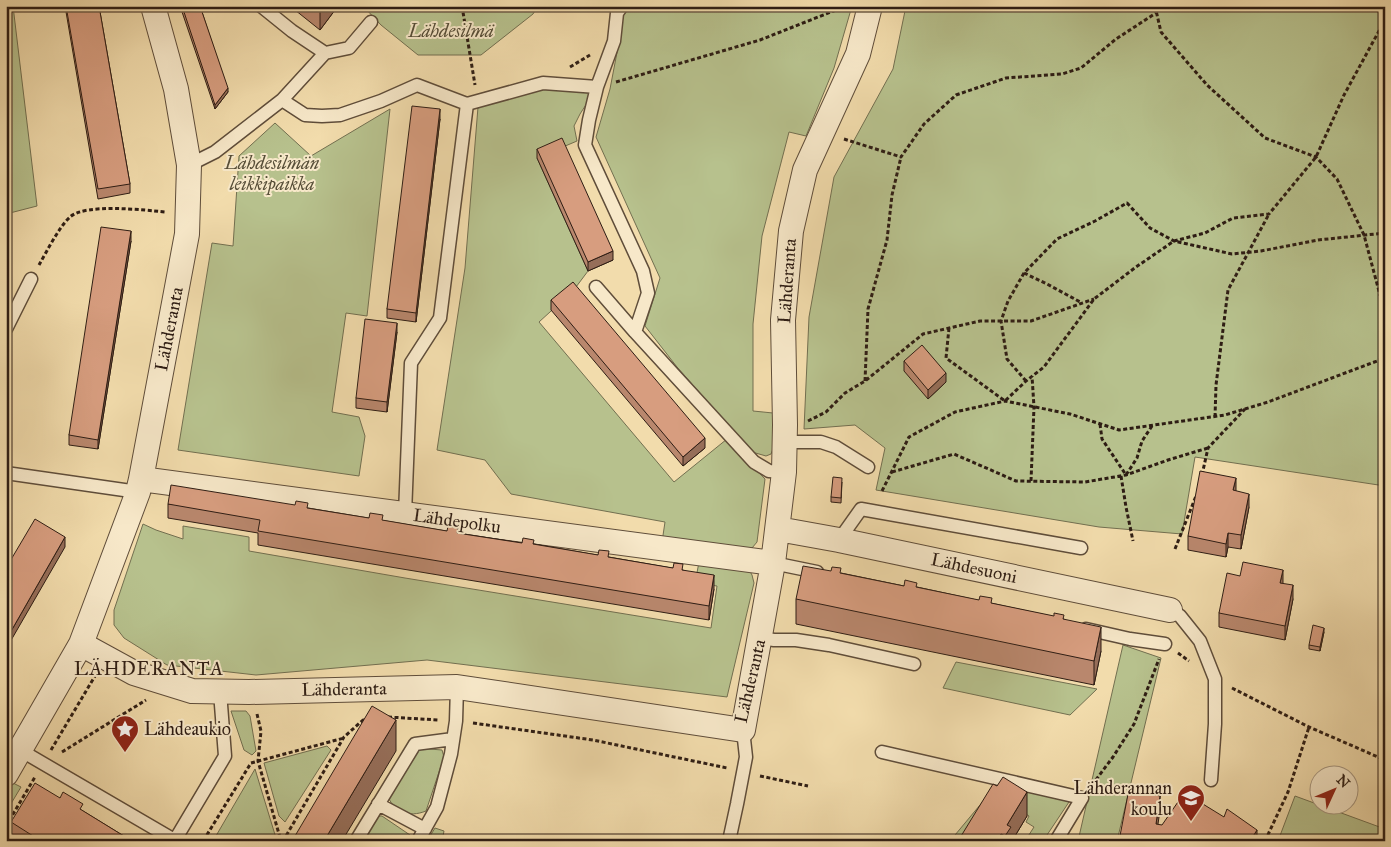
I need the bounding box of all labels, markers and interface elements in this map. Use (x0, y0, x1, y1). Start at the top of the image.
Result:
park label: Lähdesilmä (408, 20, 495, 42)
park label: Lähdesilmän leikkipaikka (224, 152, 320, 196)
street label: Lähderanta (773, 237, 801, 324)
street label: Lähderanta (150, 285, 188, 373)
street label: Lähdepolku (412, 504, 503, 538)
street label: Lähdesuoni (929, 548, 1019, 588)
street label: Lähderanta (730, 637, 770, 725)
district label: LÄHDERANTA (74, 657, 224, 680)
street label: Lähderanta (301, 677, 387, 701)
place icon: Lähdeaukio (110, 714, 140, 753)
place label: Lähdeaukio (144, 718, 231, 740)
north arrow (1308, 764, 1358, 814)
text: N (1333, 771, 1353, 792)
place label: Lähderannan koulu (1073, 777, 1172, 820)
school or university icon: Lähderannan koulu (1176, 783, 1206, 822)

